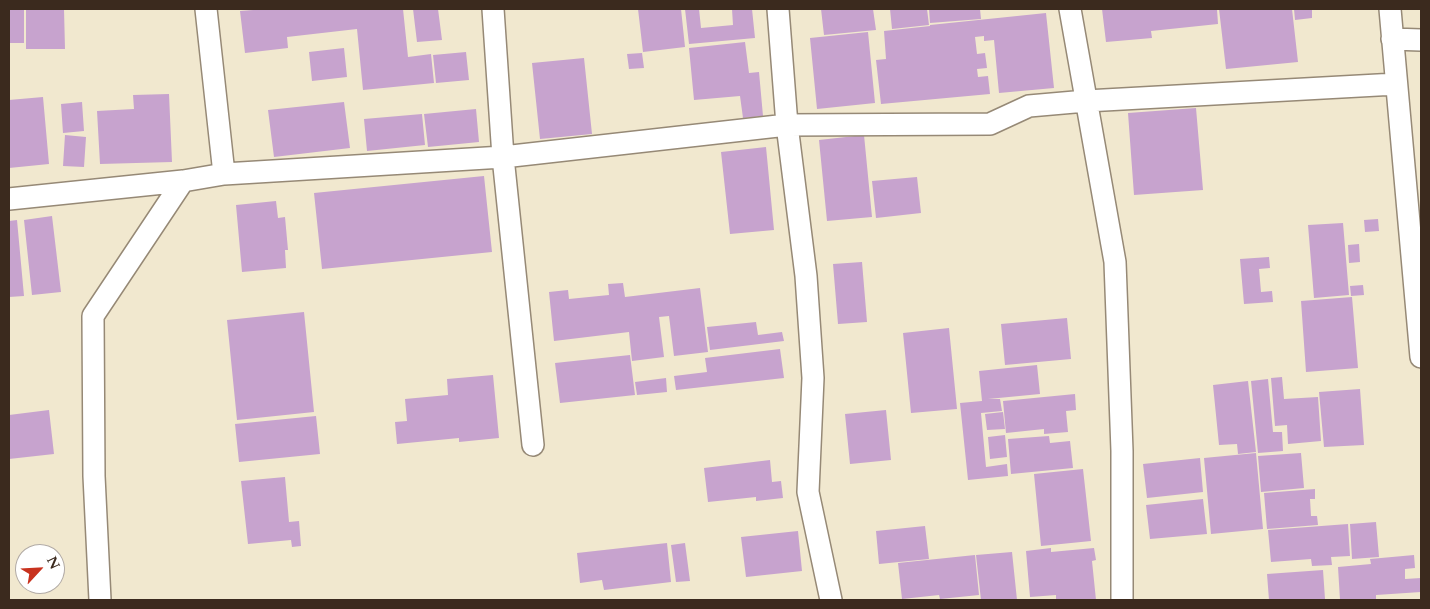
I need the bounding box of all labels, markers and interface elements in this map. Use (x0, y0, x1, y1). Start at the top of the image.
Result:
north arrow (15, 544, 65, 594)
text: N (42, 553, 64, 572)

